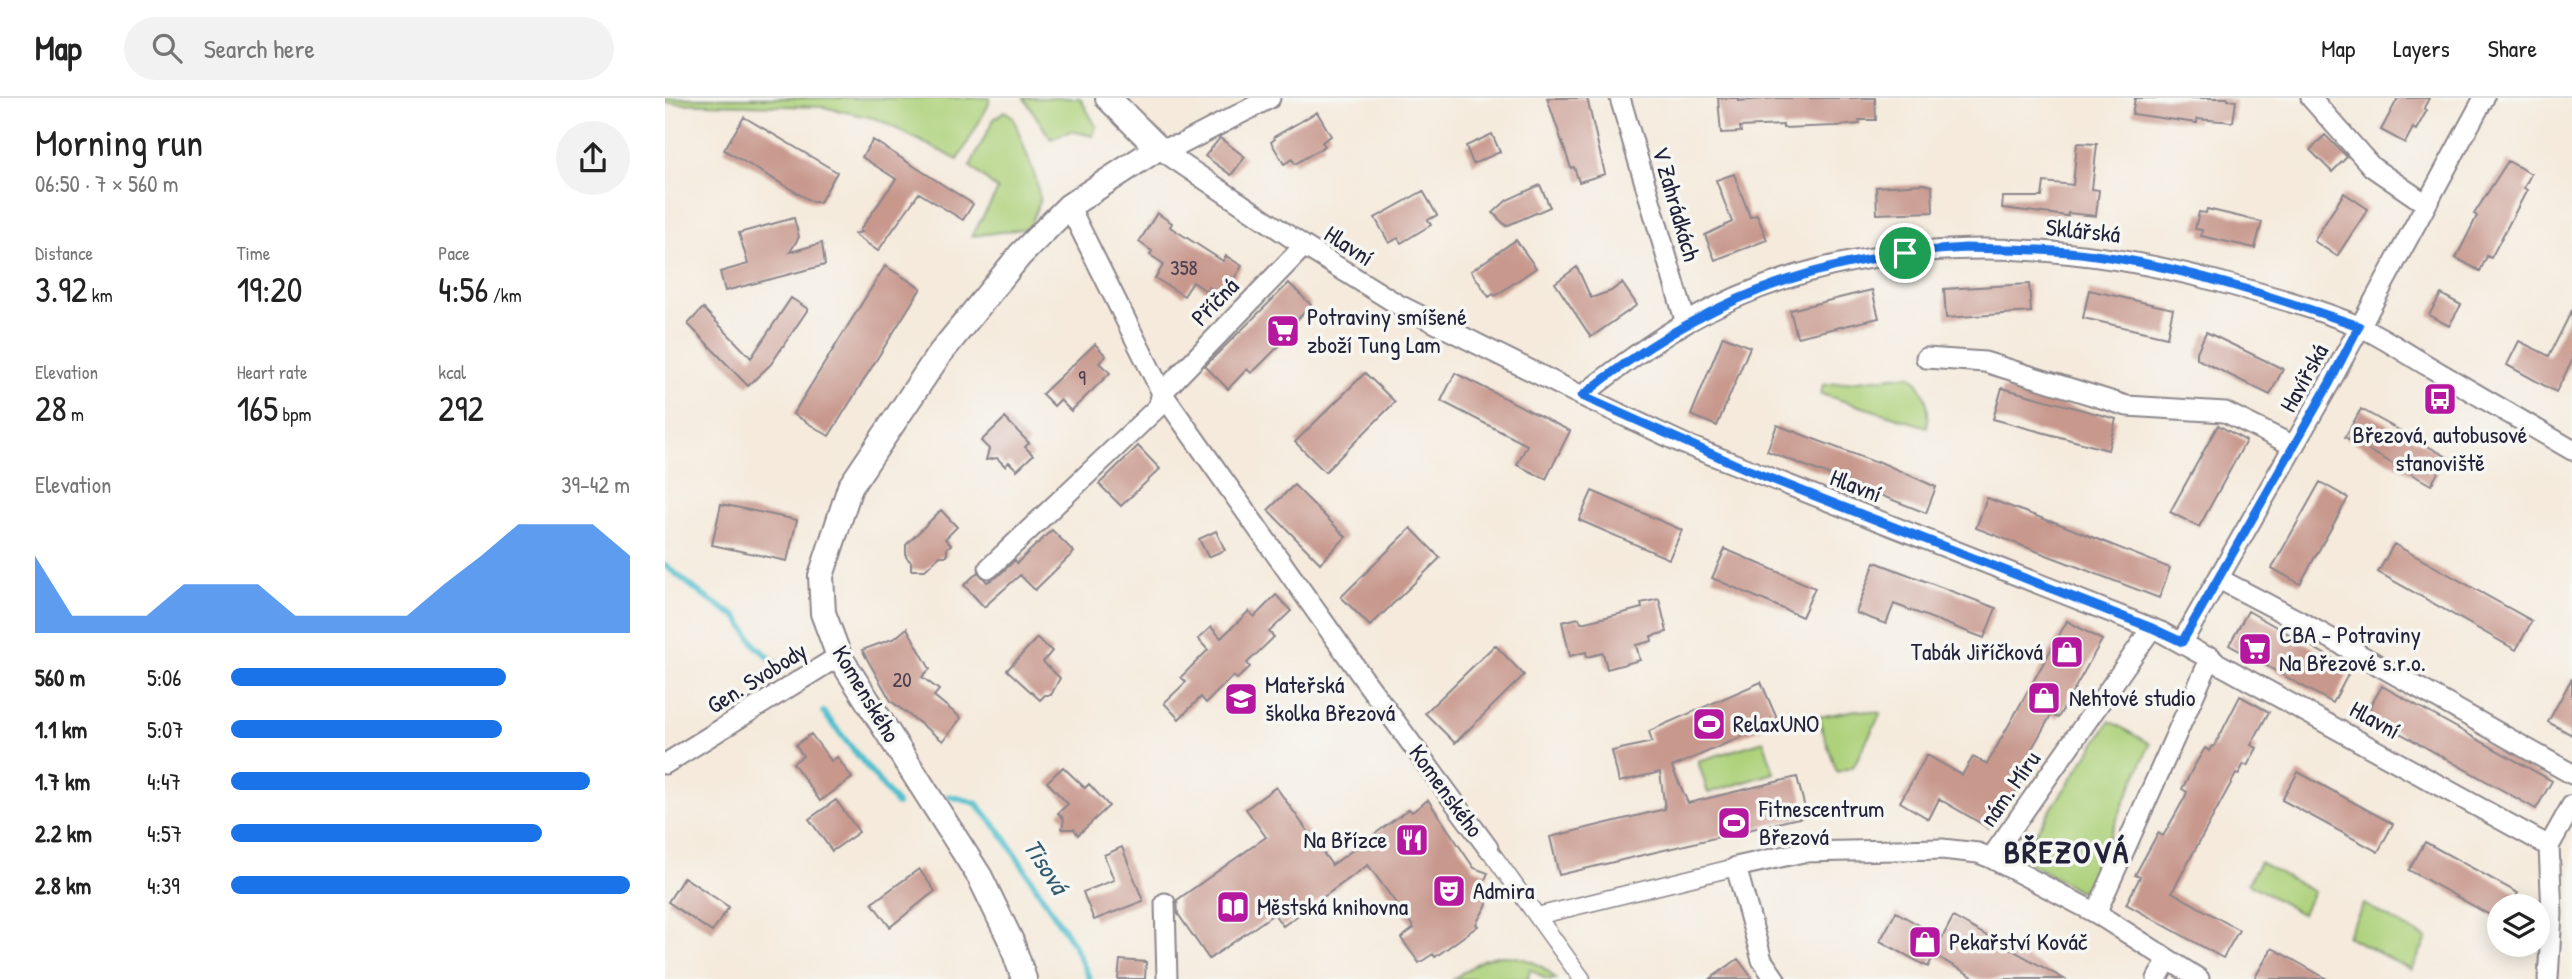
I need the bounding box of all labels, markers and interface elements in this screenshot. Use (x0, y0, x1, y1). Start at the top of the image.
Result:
search box (124, 17, 614, 80)
text: Map (35, 26, 82, 70)
icon: search (148, 29, 186, 67)
text: Search here (204, 31, 315, 66)
text: Map (2321, 32, 2355, 64)
text: Layers (2393, 32, 2450, 64)
text: Share (2488, 32, 2537, 64)
text: Morning run (35, 116, 203, 168)
button: share (556, 121, 630, 195)
street label: V Zahrádkách (1645, 143, 1709, 265)
text: 06:50 · 7 × 560 m (35, 168, 178, 199)
street label: Sklářská (2044, 210, 2122, 250)
street label: Hlavní (1319, 217, 1380, 273)
pin (1875, 223, 1935, 283)
icon: arrive (1886, 234, 1924, 272)
text: Distance (35, 240, 93, 266)
text: Time (237, 240, 270, 266)
text: Pace (438, 240, 470, 266)
house number: 358 (1170, 253, 1198, 282)
text: 3.92 (35, 266, 87, 313)
text: 19:20 (237, 266, 302, 313)
text: 4:56 (438, 266, 488, 313)
street label: Příčná (1183, 270, 1245, 332)
text: km (87, 282, 113, 308)
text: /km (488, 282, 522, 308)
place label: Potraviny smíšené zboží Tung Lam (1307, 300, 1467, 360)
supermarket icon: Potraviny smíšené zboží Tung Lam (1264, 312, 1302, 350)
street label: Havířská (2271, 338, 2335, 417)
text: Elevation (35, 359, 98, 385)
text: Heart rate (237, 359, 308, 385)
text: kcal (438, 359, 466, 385)
house number: 9 (1078, 363, 1086, 392)
bus stop icon: Březová, autobusové stanoviště (2421, 380, 2459, 418)
text: 28 (35, 385, 67, 432)
text: 165 (237, 385, 278, 432)
text: 292 (438, 385, 484, 432)
text: m (67, 401, 84, 427)
text: bpm (278, 401, 311, 427)
place label: Březová, autobusové stanoviště (2353, 418, 2528, 478)
street label: Hlavní (1826, 461, 1887, 509)
text: Elevation (35, 469, 111, 500)
text: 39–42 m (561, 469, 630, 500)
place label: CBA - Potraviny Na Březové s.r.o. (2279, 618, 2426, 678)
supermarket icon: CBA - Potraviny Na Březové s.r.o. (2236, 630, 2274, 668)
shop icon: Tabák Jiříčková (2048, 633, 2086, 671)
street label: Gen. Svobody (701, 634, 812, 720)
place label: Tabák Jiříčková (1911, 635, 2043, 667)
street label: Komenského (825, 639, 908, 748)
text: 560 m (35, 662, 85, 693)
text: 5:06 (147, 662, 182, 693)
house number: 20 (892, 665, 912, 694)
place label: Mateřská školka Březová (1265, 668, 1395, 728)
shop icon: Nehtové studio (2025, 679, 2063, 717)
school or university icon: Mateřská školka Březová (1222, 680, 1260, 718)
place label: Nehtové studio (2069, 681, 2196, 713)
street label: Hlavní (2345, 692, 2406, 746)
sports icon: RelaxUNO (1690, 705, 1728, 743)
place label: RelaxUNO (1733, 707, 1819, 739)
text: 1.1 km (35, 714, 87, 745)
text: 5:07 (147, 714, 184, 745)
street label: Komenského (1402, 738, 1492, 844)
street label: nám. Míru (1971, 744, 2047, 833)
text: 1.7 km (35, 766, 90, 797)
text: 4:47 (147, 766, 181, 797)
place label: Fitnescentrum Březová (1758, 792, 1884, 852)
sports icon: Fitnescentrum Březová (1715, 804, 1753, 842)
text: 2.2 km (35, 818, 92, 849)
text: 4:57 (147, 818, 182, 849)
restaurant icon: Na Břízce (1393, 821, 1431, 859)
place label: Na Břízce (1303, 823, 1387, 855)
district label: BŘEZOVÁ (2004, 830, 2130, 873)
water label: Tisová (1016, 831, 1079, 902)
text: 2.8 km (35, 870, 91, 901)
text: 4:39 (147, 870, 180, 901)
theatre icon: Admira (1430, 872, 1468, 910)
place label: Admira (1473, 874, 1534, 906)
library icon: Městská knihovna (1214, 888, 1252, 926)
place label: Městská knihovna (1257, 890, 1408, 922)
map controls (2487, 894, 2550, 957)
button: layers (2487, 894, 2550, 957)
shop icon: Pekařství Kováč (1906, 923, 1944, 961)
place label: Pekařství Kováč (1949, 925, 2088, 957)

